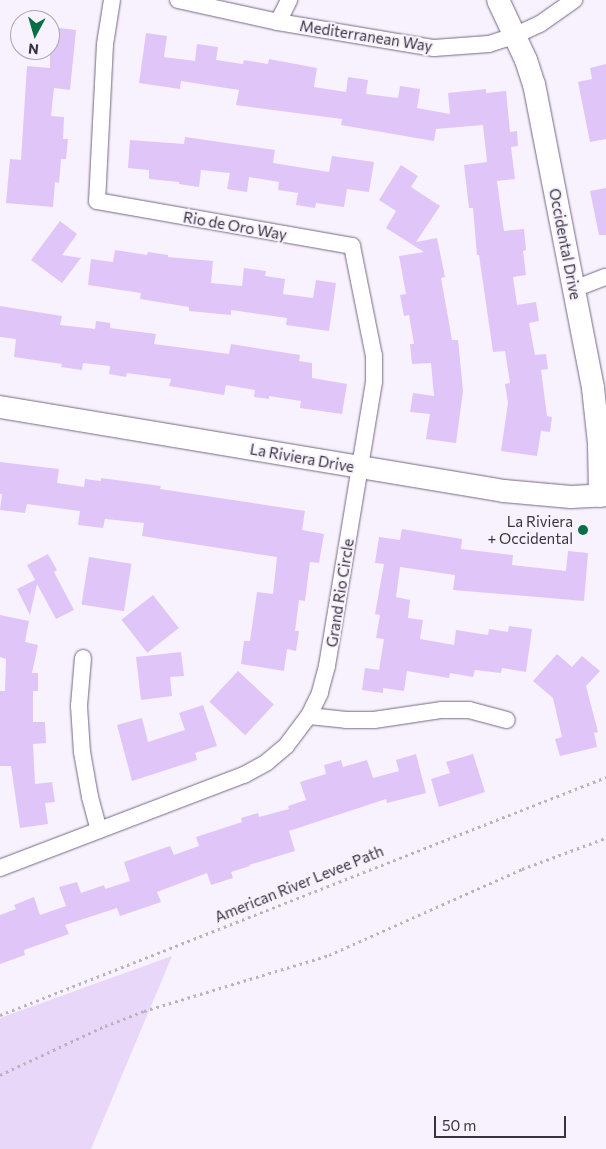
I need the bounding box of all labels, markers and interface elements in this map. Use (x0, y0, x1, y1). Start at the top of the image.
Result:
north arrow (10, 10, 60, 60)
street label: Mediterranean Way (298, 17, 434, 55)
text: N (27, 40, 40, 58)
street label: Occidental Drive (545, 187, 585, 301)
street label: Rio de Oro Way (182, 208, 288, 244)
street label: La Riviera Drive (249, 440, 355, 476)
place label: La Riviera + Occidental (487, 512, 573, 547)
marker: La Riviera + Occidental (577, 524, 589, 536)
street label: Grand Rio Circle (323, 537, 357, 649)
street label: American River Levee Path (212, 842, 386, 926)
scale bar (436, 1106, 568, 1138)
text: 50 m (442, 1116, 476, 1134)

